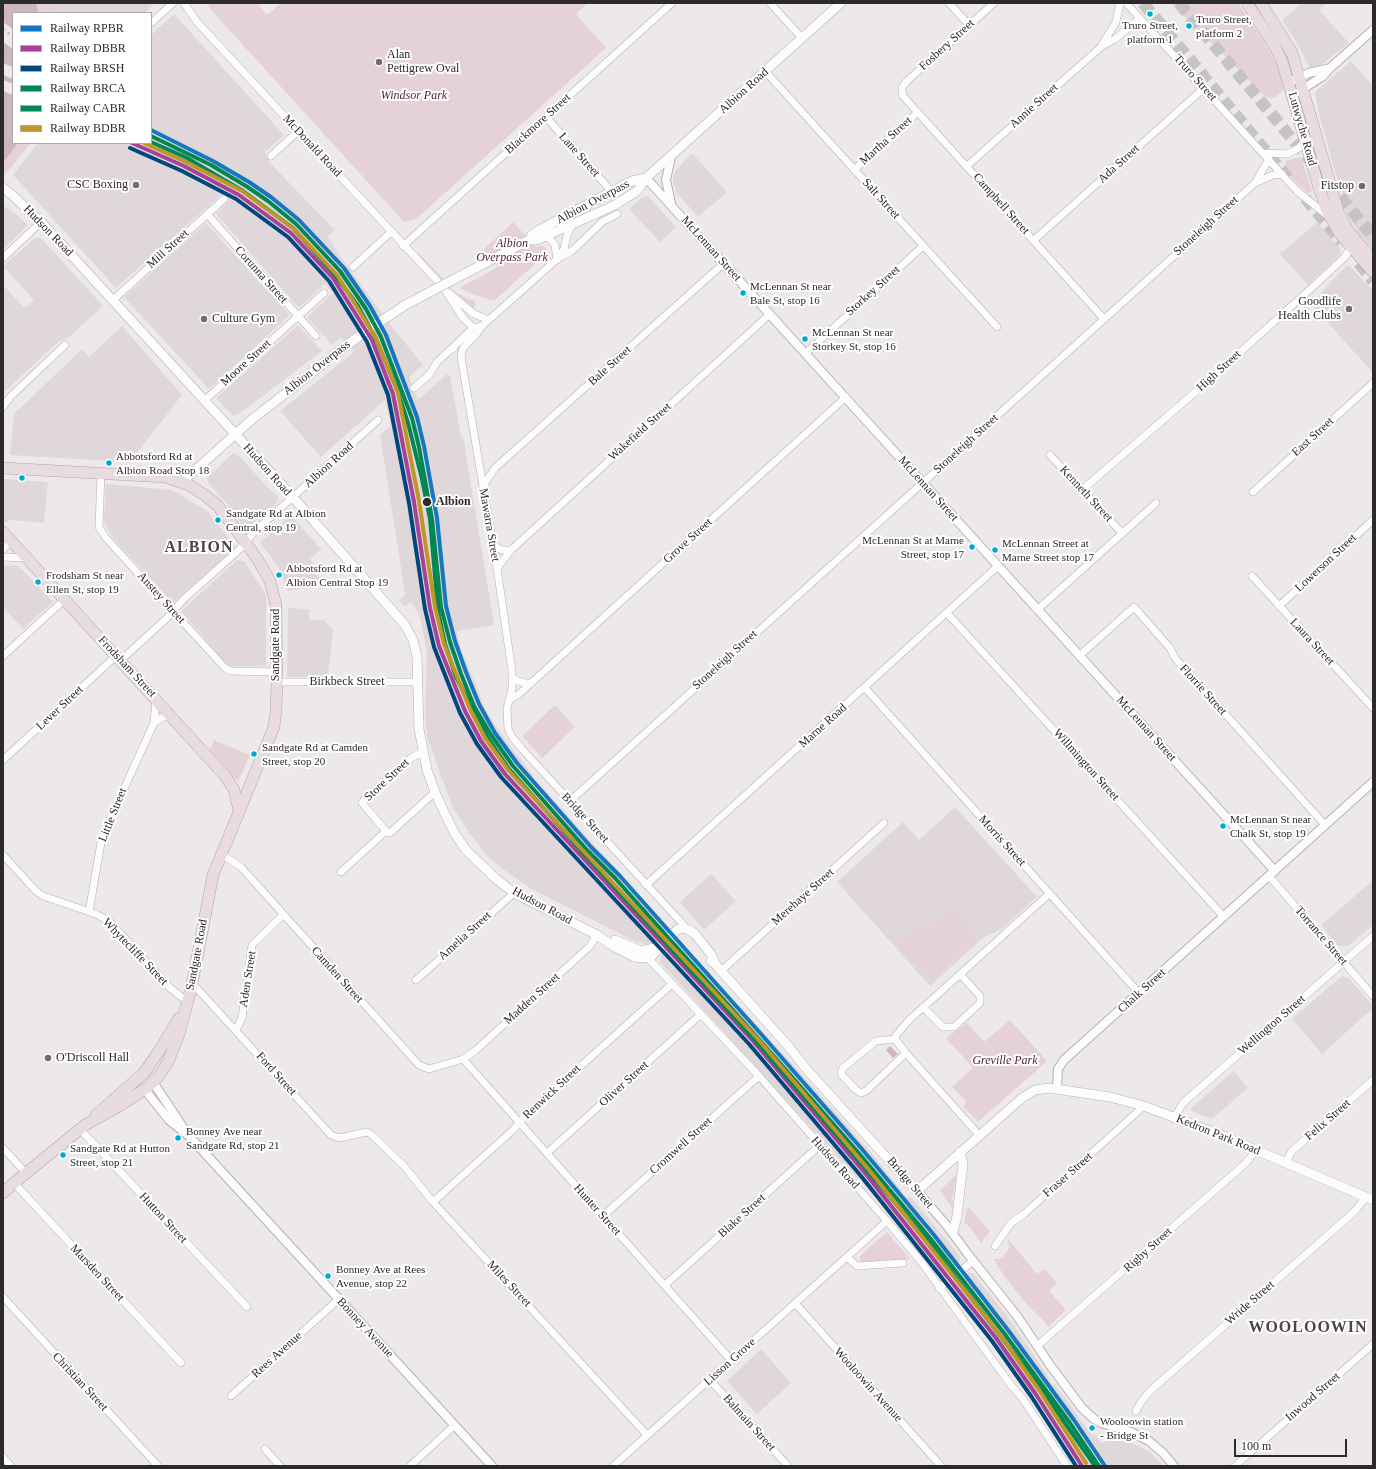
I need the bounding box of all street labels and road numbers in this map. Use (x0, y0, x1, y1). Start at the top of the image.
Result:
street label: Fosbery Street (916, 16, 978, 74)
street label: Truro Street (1170, 52, 1220, 104)
street label: Albion Road (716, 65, 772, 117)
street label: Annie Street (1007, 80, 1061, 132)
street label: Lutwyche Road (1285, 90, 1319, 168)
street label: Blackmore Street (502, 91, 574, 157)
street label: McDonald Road (280, 112, 344, 180)
street label: Martha Street (857, 114, 915, 168)
street label: Lane Street (555, 130, 603, 180)
street label: Ada Street (1095, 142, 1143, 186)
street label: Campbell Street (970, 170, 1032, 238)
street label: Salt Street (859, 176, 903, 222)
street label: Albion Overpass (554, 177, 632, 227)
street label: Stoneleigh Street (1171, 193, 1241, 259)
street label: Hudson Road (20, 202, 76, 260)
street label: McLennan Street (678, 213, 744, 285)
street label: Mill Street (144, 226, 192, 272)
street label: Corunna Street (231, 243, 291, 307)
street label: Storkey Street (843, 263, 903, 319)
street label: Moore Street (218, 337, 274, 389)
street label: Albion Overpass (281, 337, 353, 399)
street label: Bale Street (585, 343, 635, 389)
street label: High Street (1194, 347, 1244, 395)
street label: Wakefield Street (605, 400, 675, 464)
street label: Stoneleigh Street (931, 411, 1001, 477)
street label: East Street (1289, 414, 1337, 460)
street label: Albion Road (301, 439, 357, 491)
street label: Hudson Road (240, 441, 294, 499)
street label: McLennan Street (895, 453, 961, 525)
street label: Kenneth Street (1056, 463, 1116, 525)
street label: Mawarra Street (475, 487, 503, 563)
street label: Grove Street (661, 515, 715, 567)
street label: Lowerson Street (1292, 531, 1360, 595)
street label: Anstey Street (134, 569, 188, 627)
street label: Sandgate Road (269, 609, 283, 681)
street label: Laura Street (1287, 616, 1337, 668)
street label: Stoneleigh Street (690, 627, 760, 693)
street label: Frodsham Street (95, 633, 159, 701)
street label: Florrie Street (1176, 662, 1230, 718)
street label: Birkbeck Street (310, 675, 384, 689)
street label: Lever Street (34, 683, 86, 733)
street label: McLennan Street (1113, 693, 1179, 765)
street label: Marne Road (796, 701, 850, 751)
street label: Willmington Street (1050, 726, 1122, 804)
street label: Store Street (361, 756, 413, 804)
street label: Little Street (96, 786, 130, 844)
street label: Bridge Street (558, 790, 612, 846)
street label: Morris Street (975, 813, 1029, 869)
street label: Merehaye Street (769, 865, 837, 929)
street label: Hudson Road (510, 884, 574, 928)
street label: Torrance Street (1291, 904, 1351, 968)
street label: Amelia Street (436, 908, 494, 964)
street label: Whytecliffe Street (99, 915, 171, 989)
street label: Sandgate Road (183, 918, 211, 992)
street label: Camden Street (308, 944, 366, 1006)
street label: Aden Street (236, 950, 260, 1008)
street label: Chalk Street (1115, 966, 1169, 1016)
street label: Madden Street (501, 970, 563, 1028)
street label: Wellington Street (1236, 992, 1308, 1058)
street label: Ford Street (253, 1049, 299, 1099)
street label: Oliver Street (596, 1058, 652, 1110)
street label: Renwick Street (520, 1062, 584, 1122)
street label: Felix Street (1302, 1096, 1354, 1144)
street label: Kedron Park Road (1174, 1112, 1262, 1158)
street label: Cromwell Street (647, 1114, 715, 1178)
street label: Hudson Road (808, 1134, 862, 1192)
street label: Fraser Street (1040, 1150, 1096, 1200)
street label: Bridge Street (884, 1154, 936, 1212)
street label: Hunter Street (570, 1181, 624, 1239)
street label: Hutton Street (136, 1190, 190, 1246)
street label: Blake Street (715, 1191, 769, 1241)
street label: Rigby Street (1121, 1224, 1175, 1276)
street label: Marsden Street (67, 1241, 127, 1305)
street label: Miles Street (484, 1258, 534, 1310)
street label: Wride Street (1222, 1278, 1278, 1328)
street label: Bonney Avenue (334, 1295, 396, 1361)
street label: Rees Avenue (249, 1329, 305, 1381)
street label: Lisson Grove (701, 1335, 759, 1389)
street label: Wooloowin Avenue (831, 1345, 905, 1425)
street label: Christian Street (49, 1350, 111, 1414)
street label: Inwood Street (1283, 1369, 1343, 1425)
street label: Balmain Street (720, 1392, 778, 1454)

